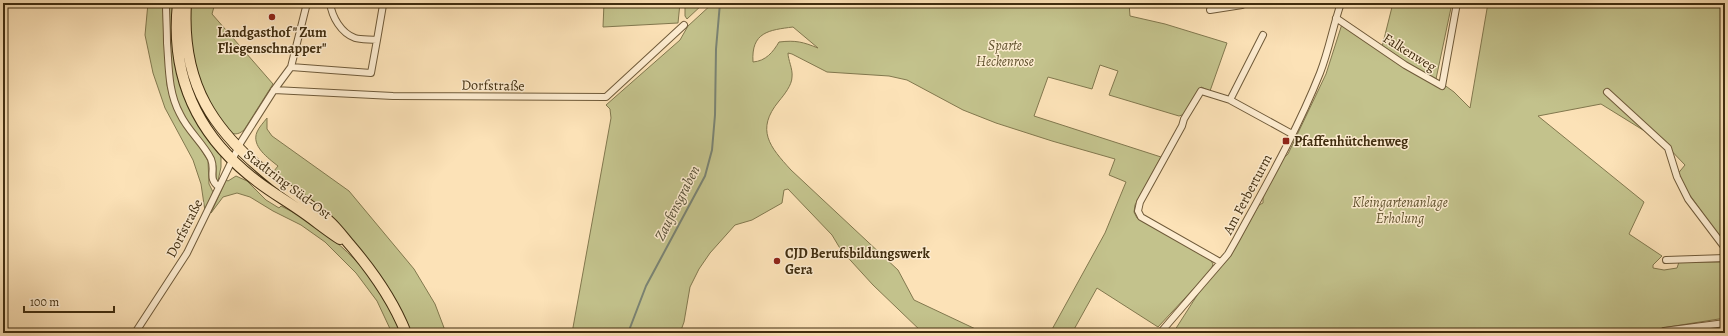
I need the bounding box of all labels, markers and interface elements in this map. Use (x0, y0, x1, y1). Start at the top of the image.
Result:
marker: Landgasthof " Zum Fliegenschnapper" (267, 12, 277, 22)
place label: Landgasthof " Zum Fliegenschnapper" (217, 23, 327, 58)
street label: Falkenweg (1379, 29, 1440, 76)
park label: Sparte Heckenrose (976, 36, 1034, 71)
street label: Dorfstraße (461, 75, 525, 96)
place label: Pfaffenhütchenweg (1294, 132, 1409, 151)
marker: Pfaffenhütchenweg (1281, 136, 1291, 146)
street label: Stadtring Süd-Ost (240, 145, 336, 224)
street label: Am Ferberturm (1218, 150, 1277, 239)
water label: Zaufensgraben (650, 162, 704, 244)
park label: Kleingartenanlage Erholung (1352, 193, 1448, 228)
street label: Dorfstraße (162, 196, 207, 261)
place label: CJD Berufsbildungswerk Gera (785, 244, 930, 279)
marker: CJD Berufsbildungswerk Gera (772, 256, 782, 266)
scale bar (24, 288, 114, 314)
text: 100 m (30, 294, 59, 310)

